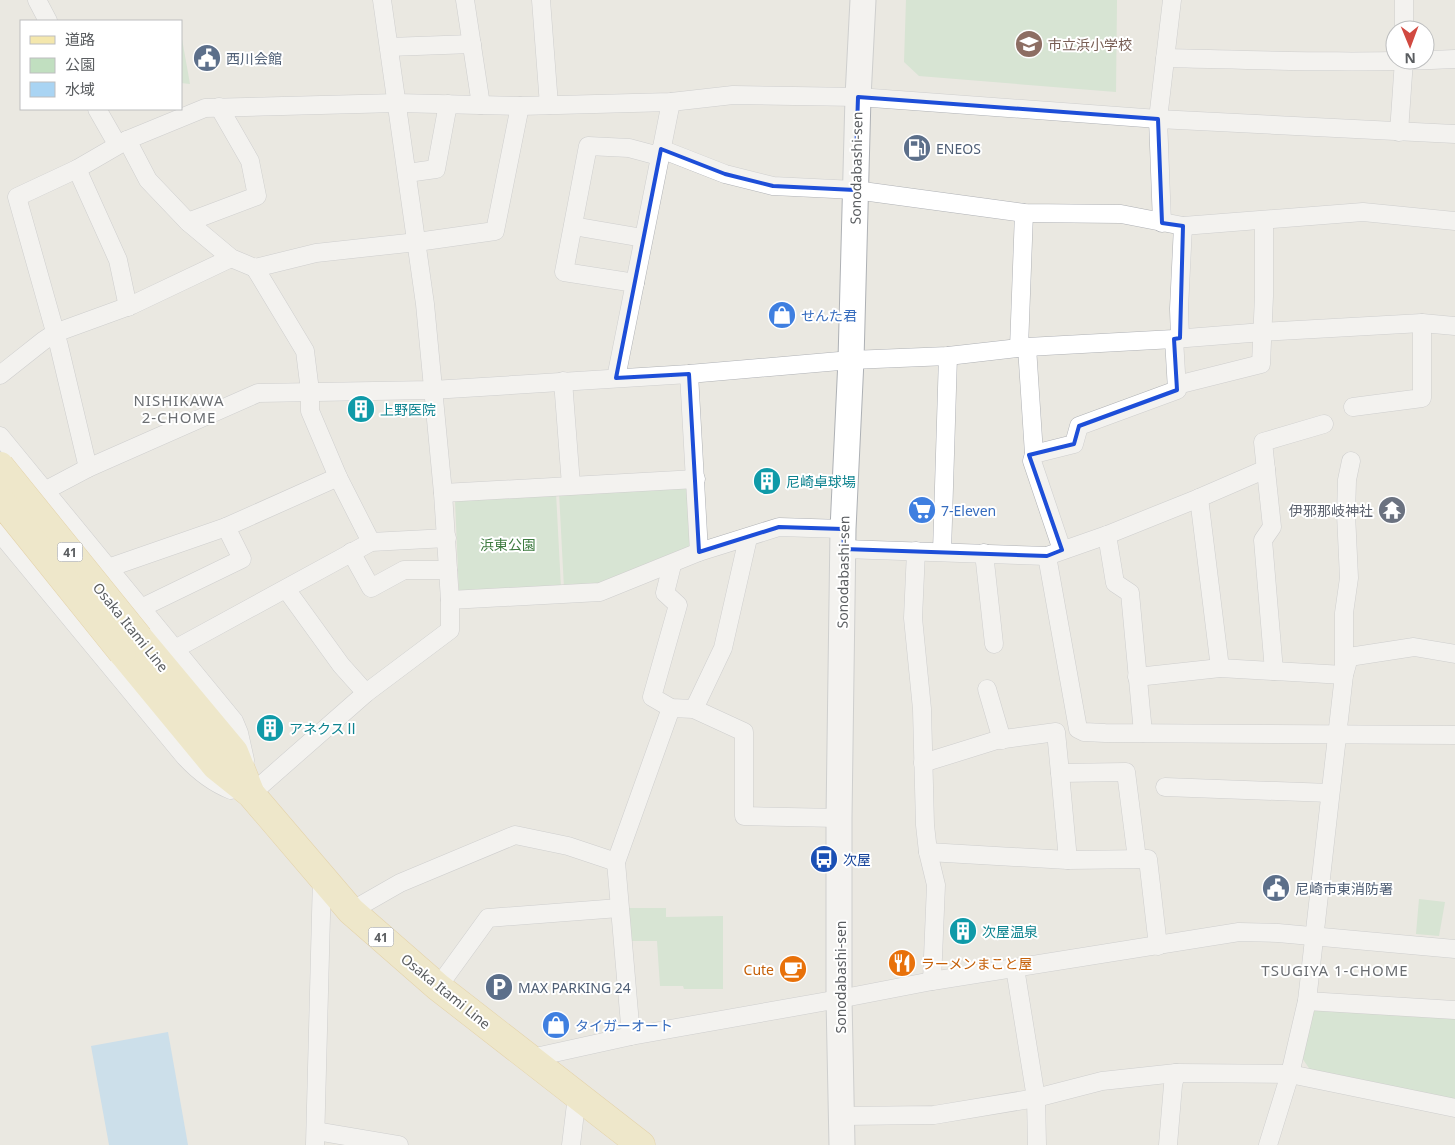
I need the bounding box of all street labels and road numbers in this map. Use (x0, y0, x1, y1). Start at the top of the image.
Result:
street label: Sonodabashi-sen (846, 111, 866, 225)
street label: Sonodabashi-sen (833, 515, 853, 629)
road number: 41 (58, 542, 82, 562)
street label: Osaka Itami Line (89, 578, 173, 676)
street label: Sonodabashi-sen (831, 921, 850, 1033)
road number: 41 (368, 928, 394, 946)
street label: Osaka Itami Line (397, 949, 495, 1033)

